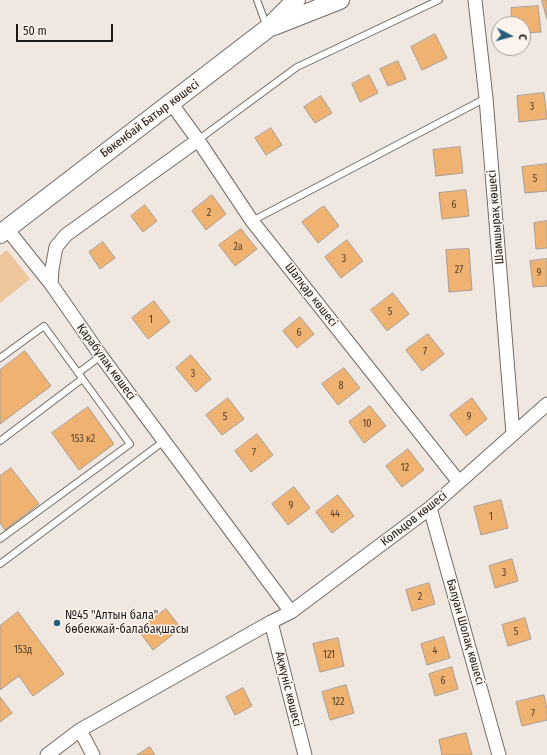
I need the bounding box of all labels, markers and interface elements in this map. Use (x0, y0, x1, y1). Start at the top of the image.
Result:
scale bar (18, 16, 115, 42)
north arrow (491, 16, 531, 56)
text: 50 m (23, 24, 47, 38)
text: С (516, 34, 529, 41)
street label: Бөкенбай Батыр көшесі (98, 77, 202, 161)
house number: 3 (530, 101, 534, 113)
street label: Шамшырақ көшесі (485, 169, 507, 265)
house number: 5 (533, 173, 537, 185)
house number: 6 (452, 199, 456, 211)
house number: 2 (207, 207, 211, 219)
house number: 2а (233, 241, 243, 253)
house number: 3 (342, 253, 346, 265)
street label: Шалқар көшесі (282, 260, 340, 330)
house number: 27 (455, 264, 463, 276)
house number: 9 (537, 267, 541, 279)
house number: 5 (388, 306, 392, 318)
house number: 1 (149, 314, 153, 326)
street label: Қарабұлақ көшесі (73, 321, 139, 403)
house number: 6 (297, 327, 301, 339)
house number: 7 (423, 346, 427, 358)
house number: 3 (191, 368, 195, 380)
house number: 8 (339, 380, 343, 392)
house number: 5 (223, 411, 227, 423)
house number: 9 (467, 411, 471, 423)
house number: 10 (362, 418, 372, 430)
house number: 153 к2 (71, 433, 95, 445)
house number: 7 (252, 447, 256, 459)
house number: 12 (401, 462, 409, 474)
street label: Кольцов көшесі (378, 489, 450, 549)
house number: 9 (289, 500, 293, 512)
house number: 44 (330, 508, 340, 520)
house number: 1 (489, 511, 493, 523)
house number: 3 (502, 567, 506, 579)
street label: Балуан Шолақ көшесі (443, 577, 487, 687)
house number: 2 (418, 591, 422, 603)
place label: №45 "Алтын бала" бөбекжай-балабақшасы (65, 609, 189, 637)
marker: №45 "Алтын бала" бөбекжай-балабақшасы (52, 618, 62, 628)
house number: 5 (514, 626, 518, 638)
house number: 153д (14, 644, 32, 656)
house number: 4 (433, 645, 437, 657)
house number: 121 (323, 649, 335, 661)
street label: Ақжүніс көшесі (272, 650, 304, 728)
house number: 6 (441, 675, 445, 687)
house number: 122 (332, 696, 344, 708)
house number: 7 (531, 708, 535, 720)

